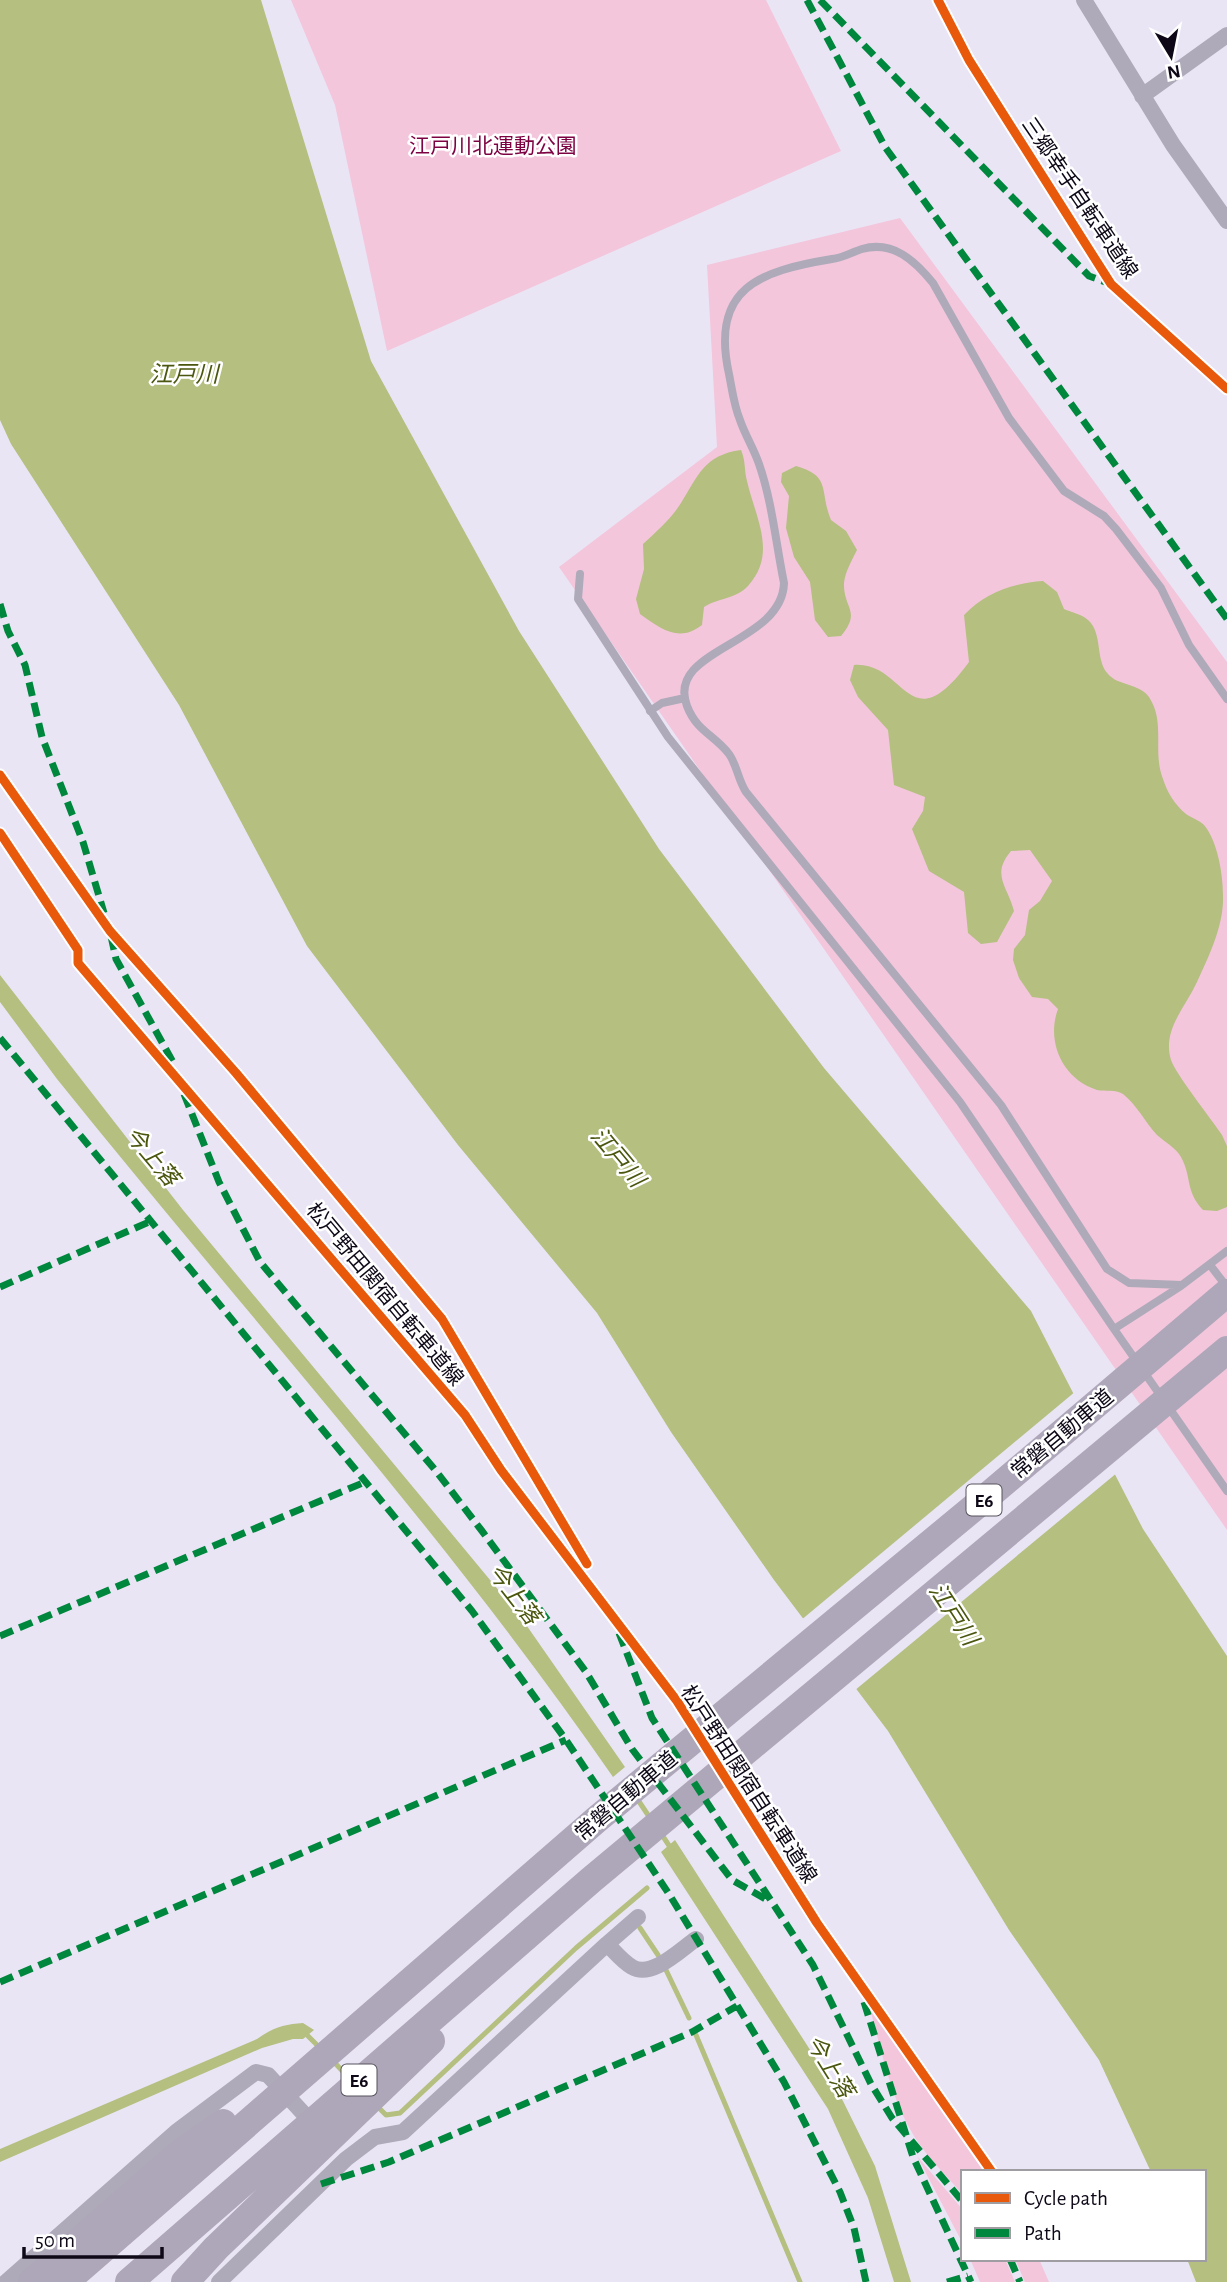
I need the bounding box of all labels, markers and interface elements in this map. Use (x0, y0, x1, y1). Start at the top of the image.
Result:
north arrow (1136, 21, 1206, 91)
text: N (1166, 61, 1182, 82)
street label: 三郷幸手自転車道線 (1018, 114, 1142, 282)
park label: 江戸川北運動公園 (409, 135, 577, 157)
water label: 江戸川 (150, 362, 222, 387)
water label: 今上落 (120, 1122, 186, 1194)
water label: 江戸川 (586, 1123, 651, 1194)
street label: 松戸野田関宿自転車道線 (302, 1198, 468, 1390)
street label: 常磐自動車道 (1007, 1385, 1117, 1483)
road number: E6 (967, 1484, 1002, 1516)
water label: 今上落 (483, 1559, 547, 1632)
water label: 江戸川 (924, 1579, 984, 1653)
street label: 松戸野田関宿自転車道線 (677, 1681, 821, 1887)
street label: 常磐自動車道 (571, 1747, 681, 1845)
water label: 今上落 (801, 2030, 861, 2106)
road number: E6 (342, 2064, 376, 2096)
legend (961, 2170, 1206, 2261)
text: Cycle path (1024, 2188, 1108, 2209)
scale bar (24, 2216, 163, 2260)
text: Path (1024, 2223, 1062, 2244)
text: 50 m (35, 2230, 75, 2251)

